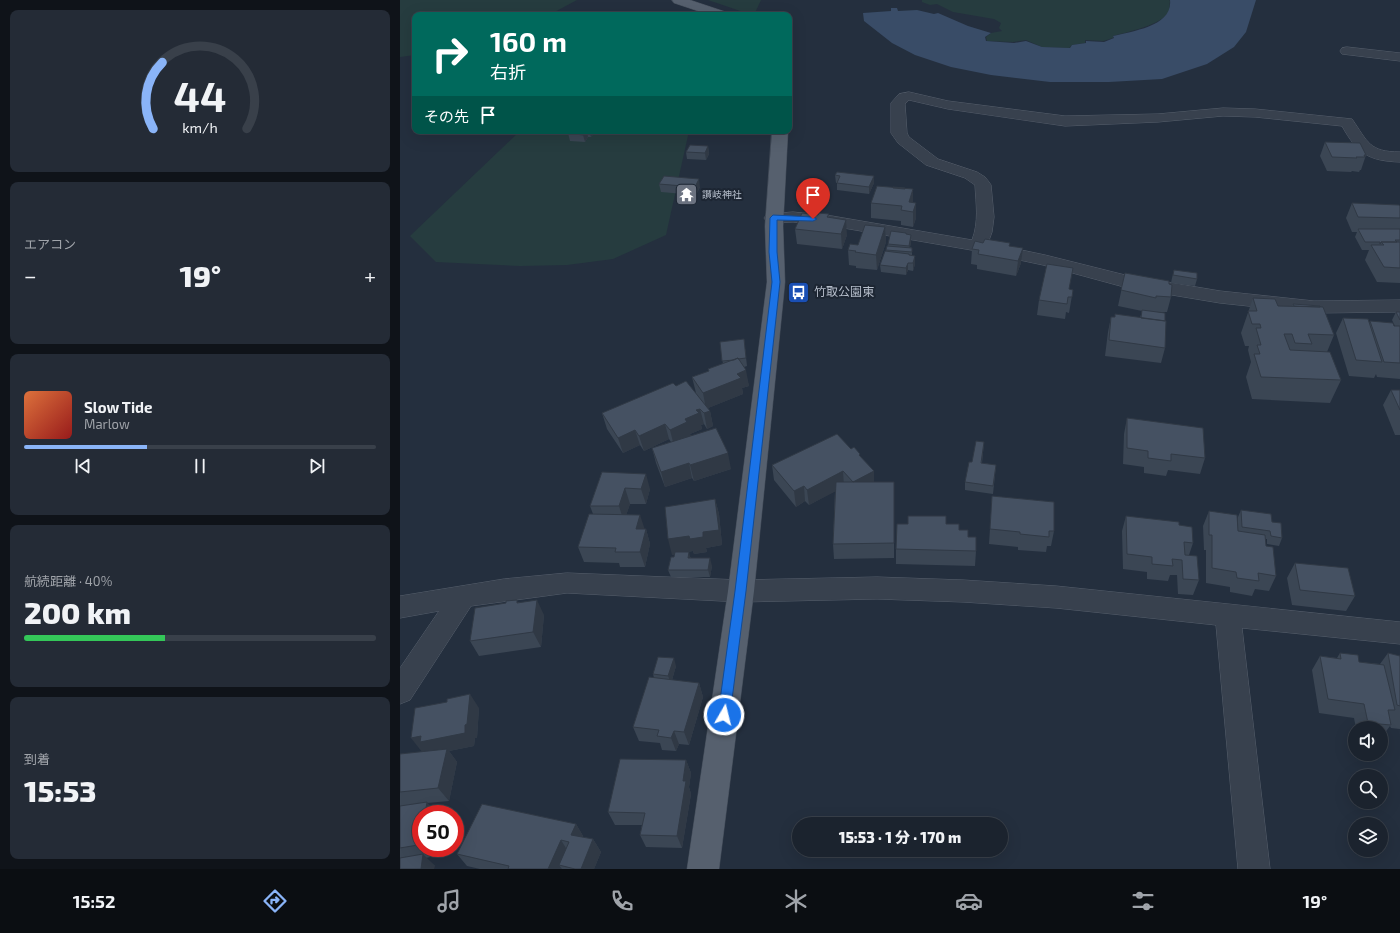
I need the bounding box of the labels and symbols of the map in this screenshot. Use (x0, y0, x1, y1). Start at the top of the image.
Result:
pin (796, 178, 830, 219)
temple icon: 讃岐神社 (673, 181, 699, 207)
place label: 讃岐神社 (702, 188, 742, 200)
bus stop icon: 竹取公園東 (785, 279, 811, 305)
place label: 竹取公園東 (814, 284, 874, 298)
position arrow (703, 694, 745, 736)
speed limit sign: 50 (412, 805, 464, 857)

